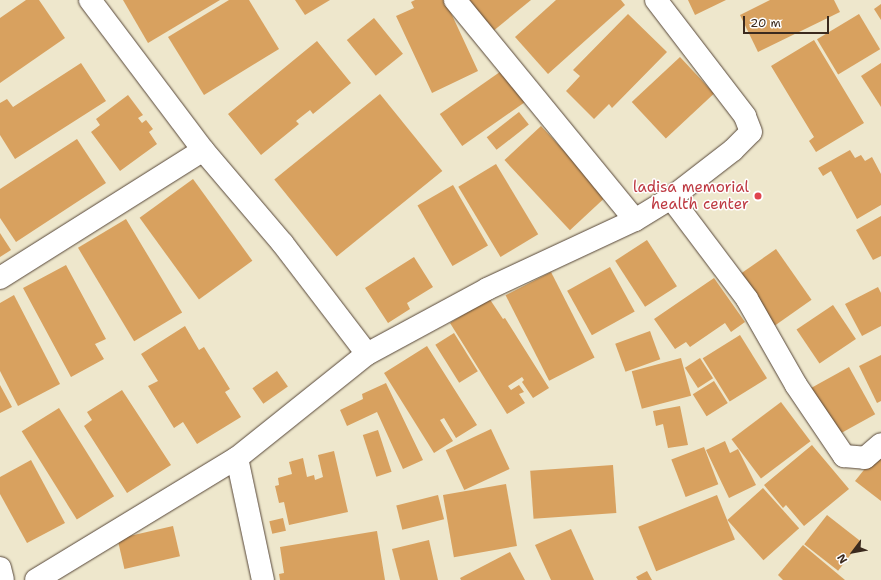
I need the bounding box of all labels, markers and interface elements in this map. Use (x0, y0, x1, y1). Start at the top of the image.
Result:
scale bar (745, 8, 831, 34)
text: 20 m (750, 15, 781, 31)
place label: ladisa memorial health center (633, 178, 749, 213)
marker: ladisa memorial health center (752, 190, 764, 202)
north arrow (833, 532, 873, 572)
text: N (834, 551, 851, 566)

